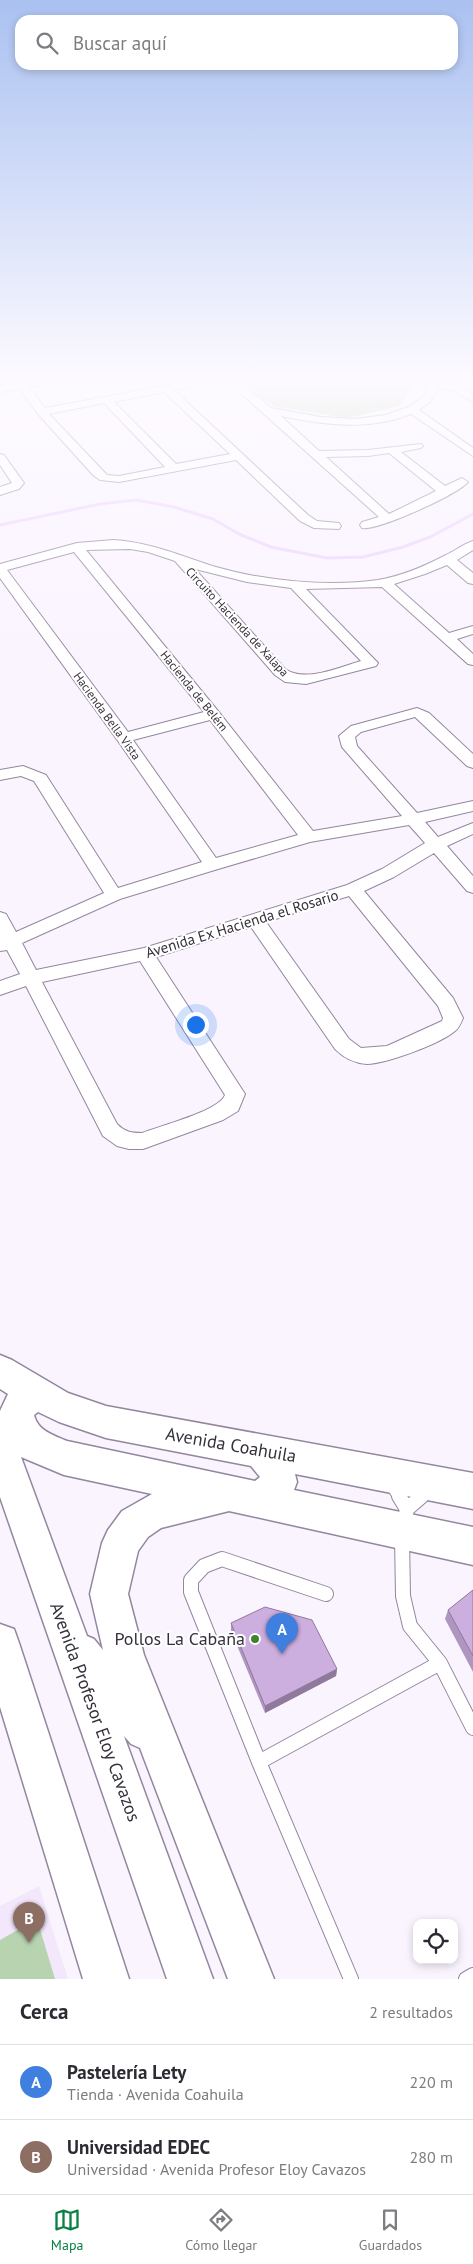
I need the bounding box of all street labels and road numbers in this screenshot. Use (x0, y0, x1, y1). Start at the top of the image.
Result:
street label: Circuito Hacienda de Xalapa (183, 564, 292, 679)
street label: Hacienda de Belém (157, 647, 231, 734)
street label: Hacienda Bella Vista (70, 669, 144, 763)
street label: Avenida Ex Hacienda el Rosario (143, 885, 341, 962)
street label: Avenida Coahuila (164, 1422, 298, 1467)
street label: Avenida Profesor Eloy Cavazos (45, 1599, 146, 1825)

